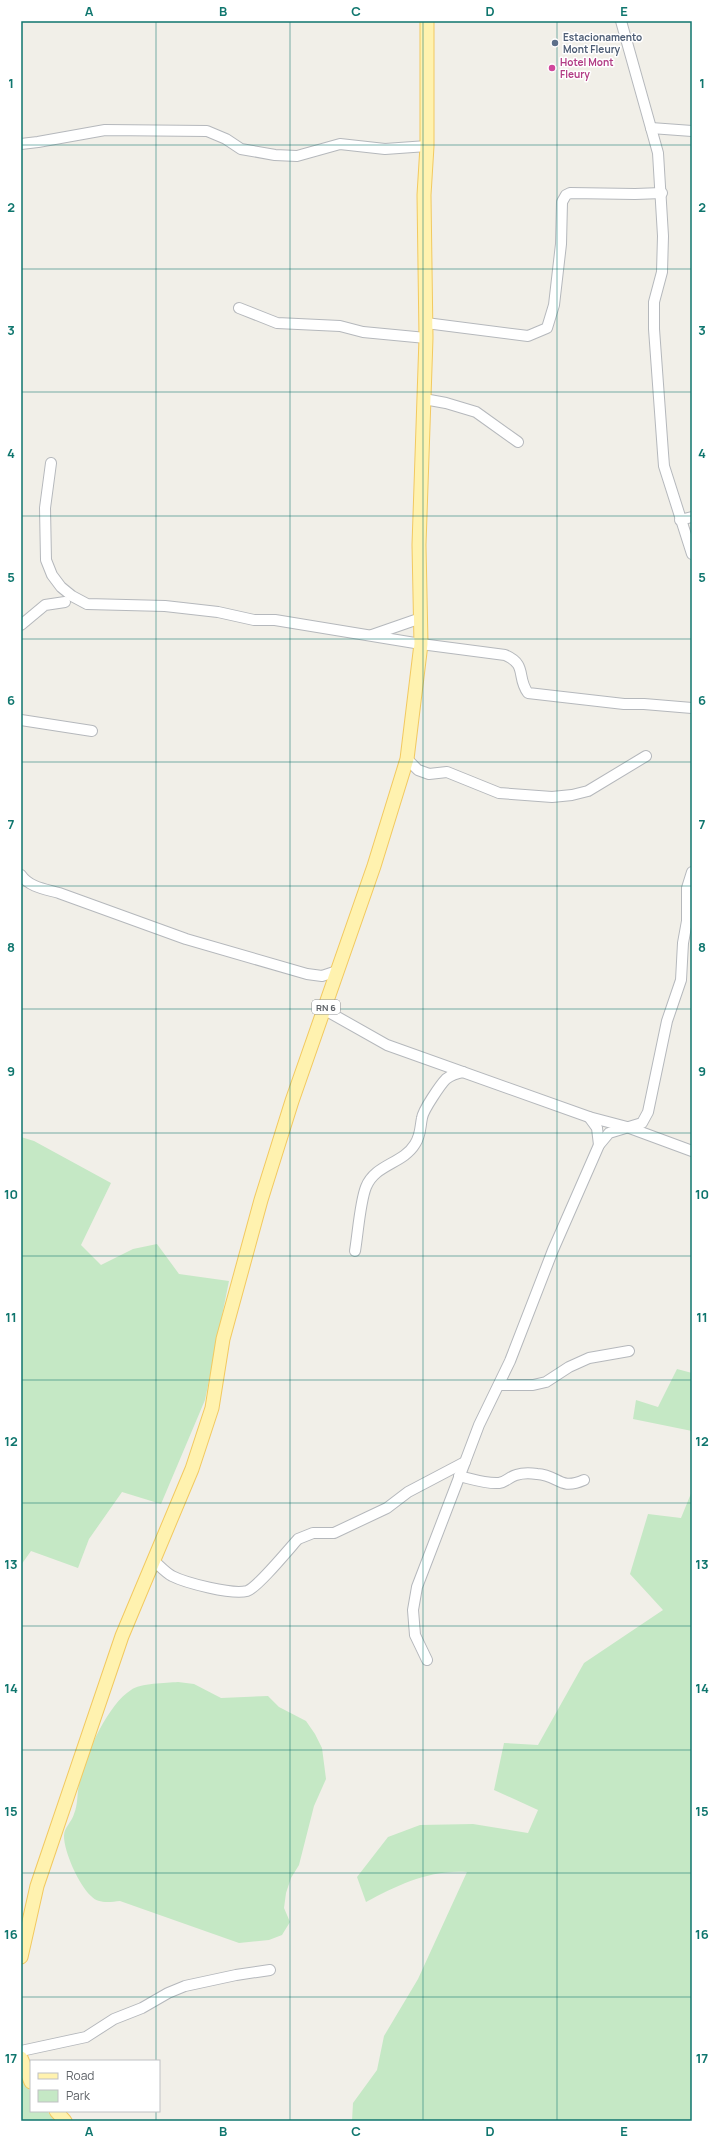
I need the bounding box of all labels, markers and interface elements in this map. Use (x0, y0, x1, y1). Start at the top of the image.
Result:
text: A (85, 2, 94, 20)
text: B (219, 2, 227, 20)
text: C (351, 2, 361, 20)
text: D (485, 2, 495, 20)
text: E (620, 2, 628, 20)
place label: Estacionamento Mont Fleury (563, 30, 642, 56)
marker: Estacionamento Mont Fleury (550, 38, 560, 48)
place label: Hotel Mont Fleury (560, 55, 614, 81)
marker: Hotel Mont Fleury (547, 63, 557, 73)
text: 1 (8, 74, 14, 92)
text: 1 (699, 74, 705, 92)
text: 2 (7, 198, 15, 216)
text: 2 (698, 198, 706, 216)
text: 3 (7, 321, 15, 339)
text: 3 (698, 321, 706, 339)
text: 4 (7, 444, 15, 462)
text: 4 (698, 444, 706, 462)
text: 5 (7, 568, 15, 586)
text: 5 (698, 568, 706, 586)
text: 6 (7, 691, 15, 709)
text: 6 (698, 691, 706, 709)
text: 7 (8, 815, 15, 833)
text: 7 (699, 815, 706, 833)
text: 8 (7, 938, 15, 956)
text: 8 (698, 938, 706, 956)
road number: RN 6 (312, 1000, 340, 1014)
text: 9 (7, 1062, 15, 1080)
text: 9 (698, 1062, 706, 1080)
text: 10 (4, 1185, 18, 1203)
text: 10 (695, 1185, 709, 1203)
text: 11 (5, 1308, 17, 1326)
text: 11 (696, 1308, 708, 1326)
text: 12 (4, 1432, 18, 1450)
text: 12 (695, 1432, 709, 1450)
text: 13 (4, 1555, 18, 1573)
text: 13 (695, 1555, 709, 1573)
text: 14 (4, 1679, 18, 1697)
text: 14 (695, 1679, 709, 1697)
text: 15 (4, 1802, 18, 1820)
text: 15 (695, 1802, 709, 1820)
text: 16 (4, 1925, 18, 1943)
text: 16 (695, 1925, 709, 1943)
text: 17 (5, 2049, 17, 2067)
text: 17 (696, 2049, 708, 2067)
legend (30, 2060, 160, 2112)
text: Road (66, 2067, 94, 2084)
text: Park (66, 2087, 91, 2104)
text: A (85, 2122, 94, 2140)
text: B (219, 2122, 227, 2140)
text: C (351, 2122, 361, 2140)
text: D (485, 2122, 495, 2140)
text: E (620, 2122, 628, 2140)

